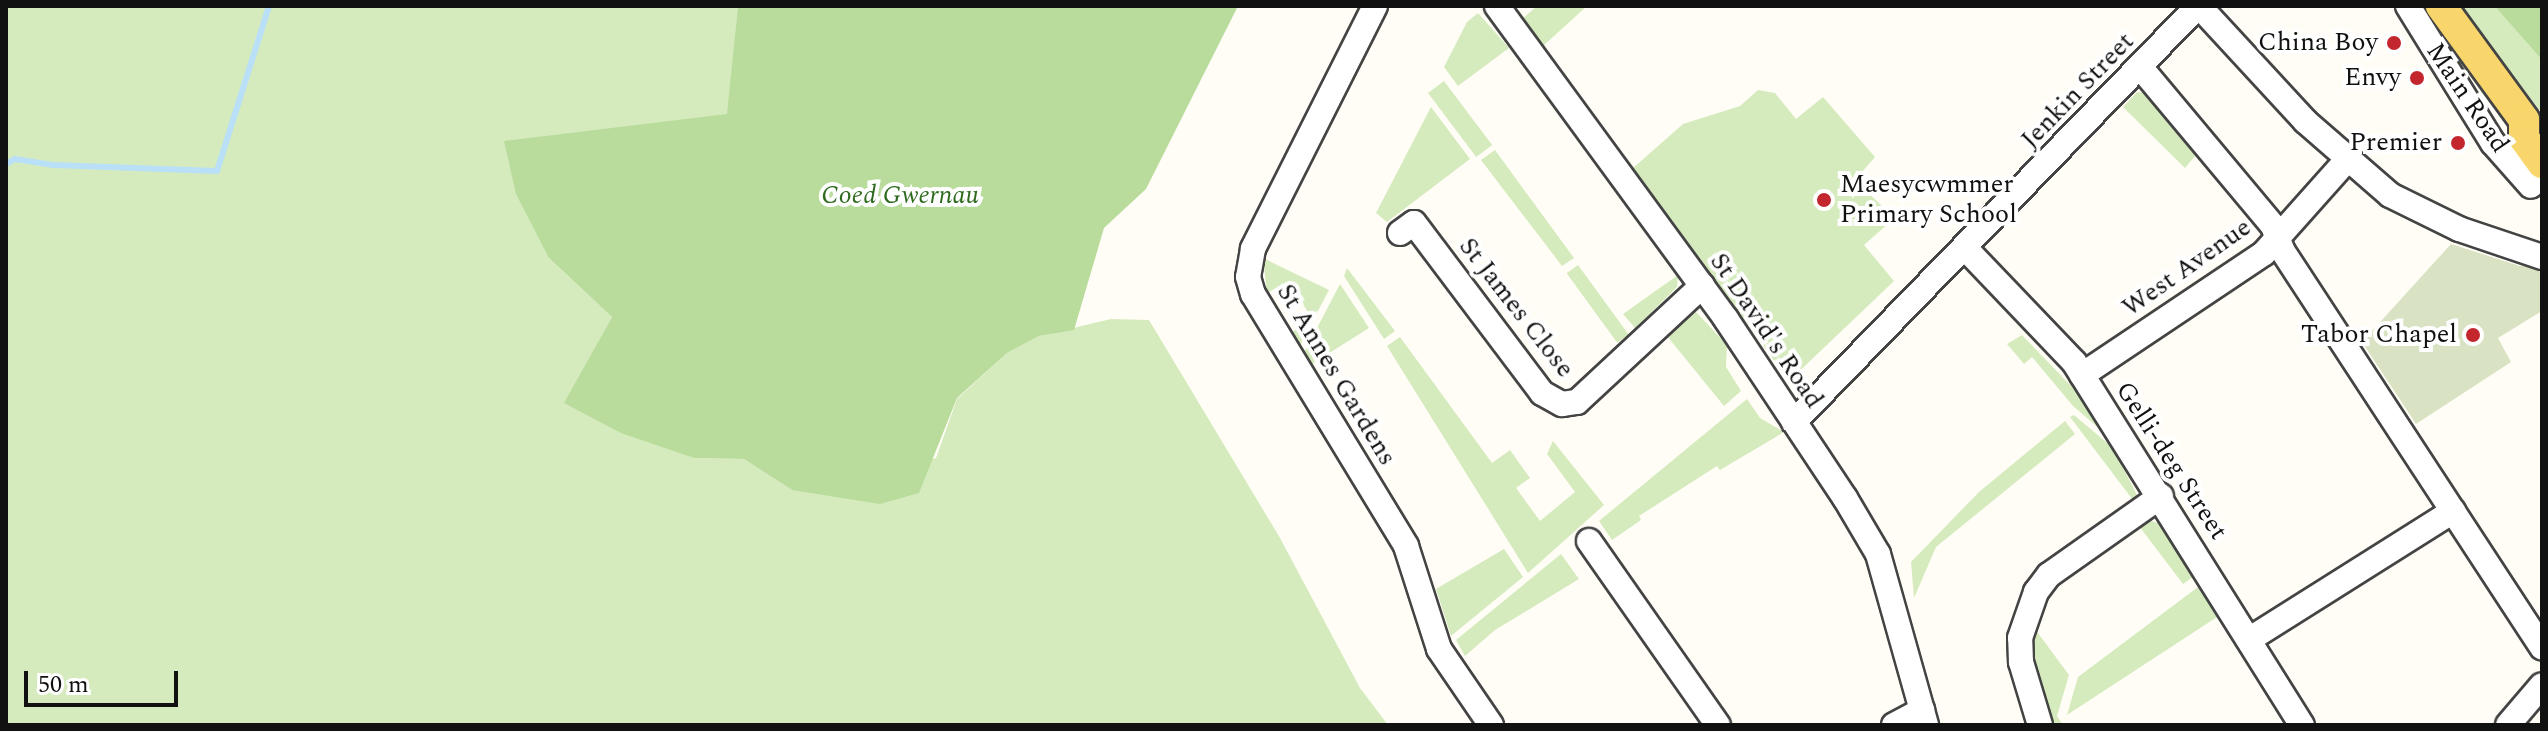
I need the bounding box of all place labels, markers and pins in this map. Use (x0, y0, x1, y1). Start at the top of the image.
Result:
place label: China Boy (2258, 27, 2378, 59)
marker: China Boy (2385, 34, 2403, 52)
place label: Envy (2344, 62, 2401, 94)
marker: Envy (2408, 69, 2426, 87)
place label: Premier (2349, 127, 2442, 159)
marker: Premier (2449, 134, 2467, 152)
place label: Maesycwmmer Primary School (1840, 169, 2017, 230)
marker: Maesycwmmer Primary School (1815, 191, 1833, 209)
place label: Tabor Chapel (2301, 319, 2457, 351)
marker: Tabor Chapel (2464, 326, 2482, 344)

